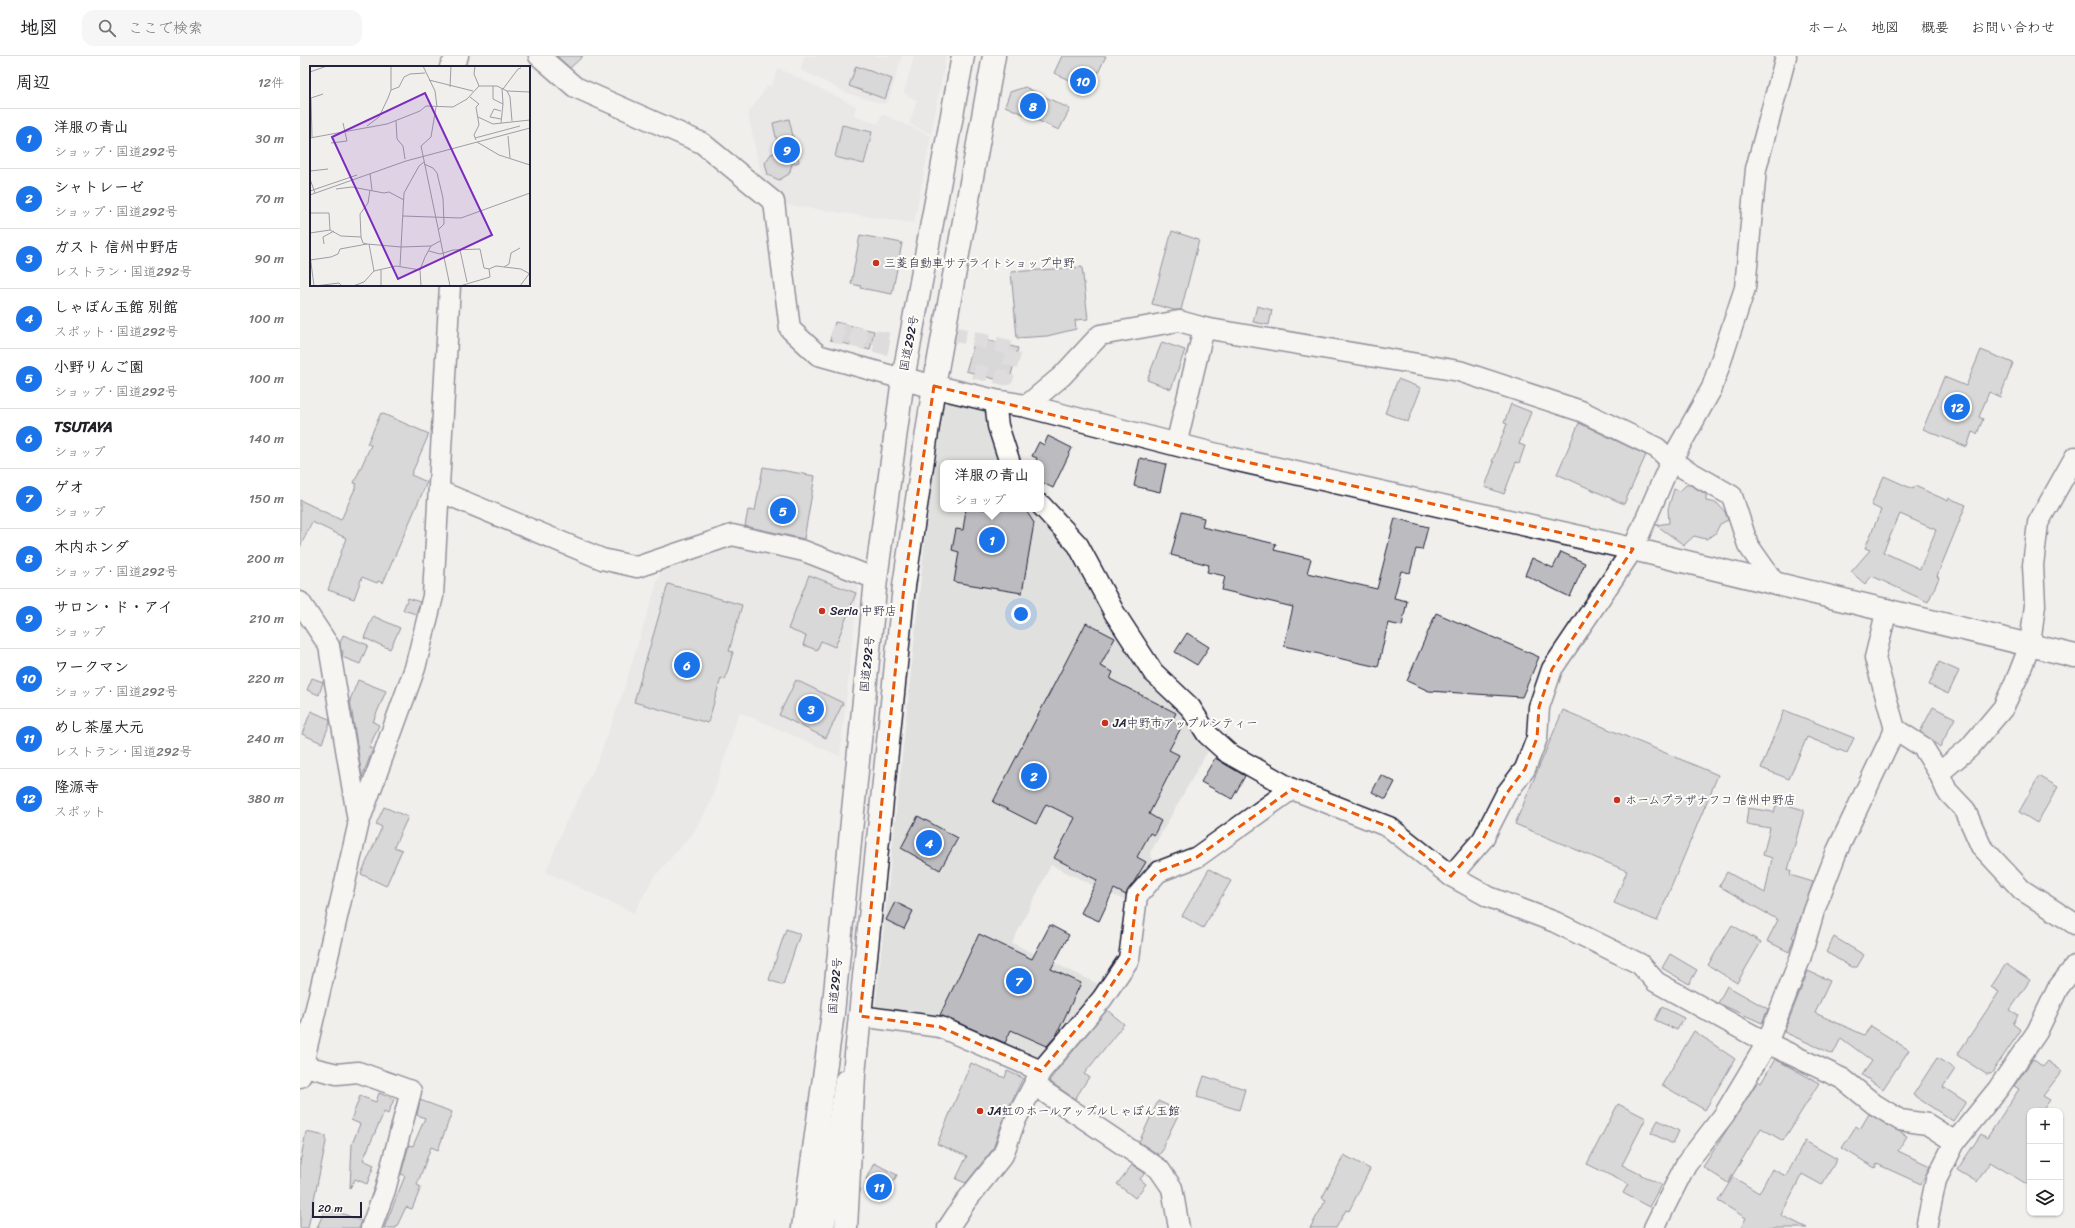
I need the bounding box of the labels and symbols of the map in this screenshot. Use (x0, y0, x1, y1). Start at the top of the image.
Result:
inset map (310, 66, 530, 286)
pin: 10 (1070, 66, 1096, 96)
pin: 8 (1020, 91, 1046, 121)
pin: 9 (774, 135, 800, 165)
place label: 三菱自動車サテライトショップ中野 (884, 252, 1075, 274)
marker: 三菱自動車サテライトショップ中野 (871, 258, 881, 268)
street label: 国道292号 (893, 313, 925, 373)
pin: 12 (1944, 392, 1970, 422)
pin: 5 (770, 496, 796, 526)
pin: 1 (979, 525, 1005, 555)
place label: Seria 中野店 (830, 600, 897, 622)
your location (1011, 604, 1031, 624)
marker: Seria 中野店 (817, 606, 827, 616)
street label: 国道292号 (853, 634, 881, 694)
pin: 6 (674, 650, 700, 680)
pin: 3 (798, 694, 824, 724)
place label: JA中野市アップルシティー (1112, 712, 1258, 734)
marker: JA中野市アップルシティー (1100, 718, 1110, 728)
pin: 2 (1021, 761, 1047, 791)
place label: ホームプラザナフコ 信州中野店 (1625, 789, 1796, 811)
marker: ホームプラザナフコ 信州中野店 (1612, 795, 1622, 805)
pin: 4 (916, 828, 942, 858)
street label: 国道292号 (822, 957, 848, 1015)
pin: 7 (1006, 966, 1032, 996)
place label: JA虹のホールアップルしゃぼん玉館 (987, 1100, 1180, 1122)
marker: JA虹のホールアップルしゃぼん玉館 (975, 1106, 985, 1116)
pin: 11 (866, 1172, 892, 1202)
scale bar (312, 1200, 362, 1219)

